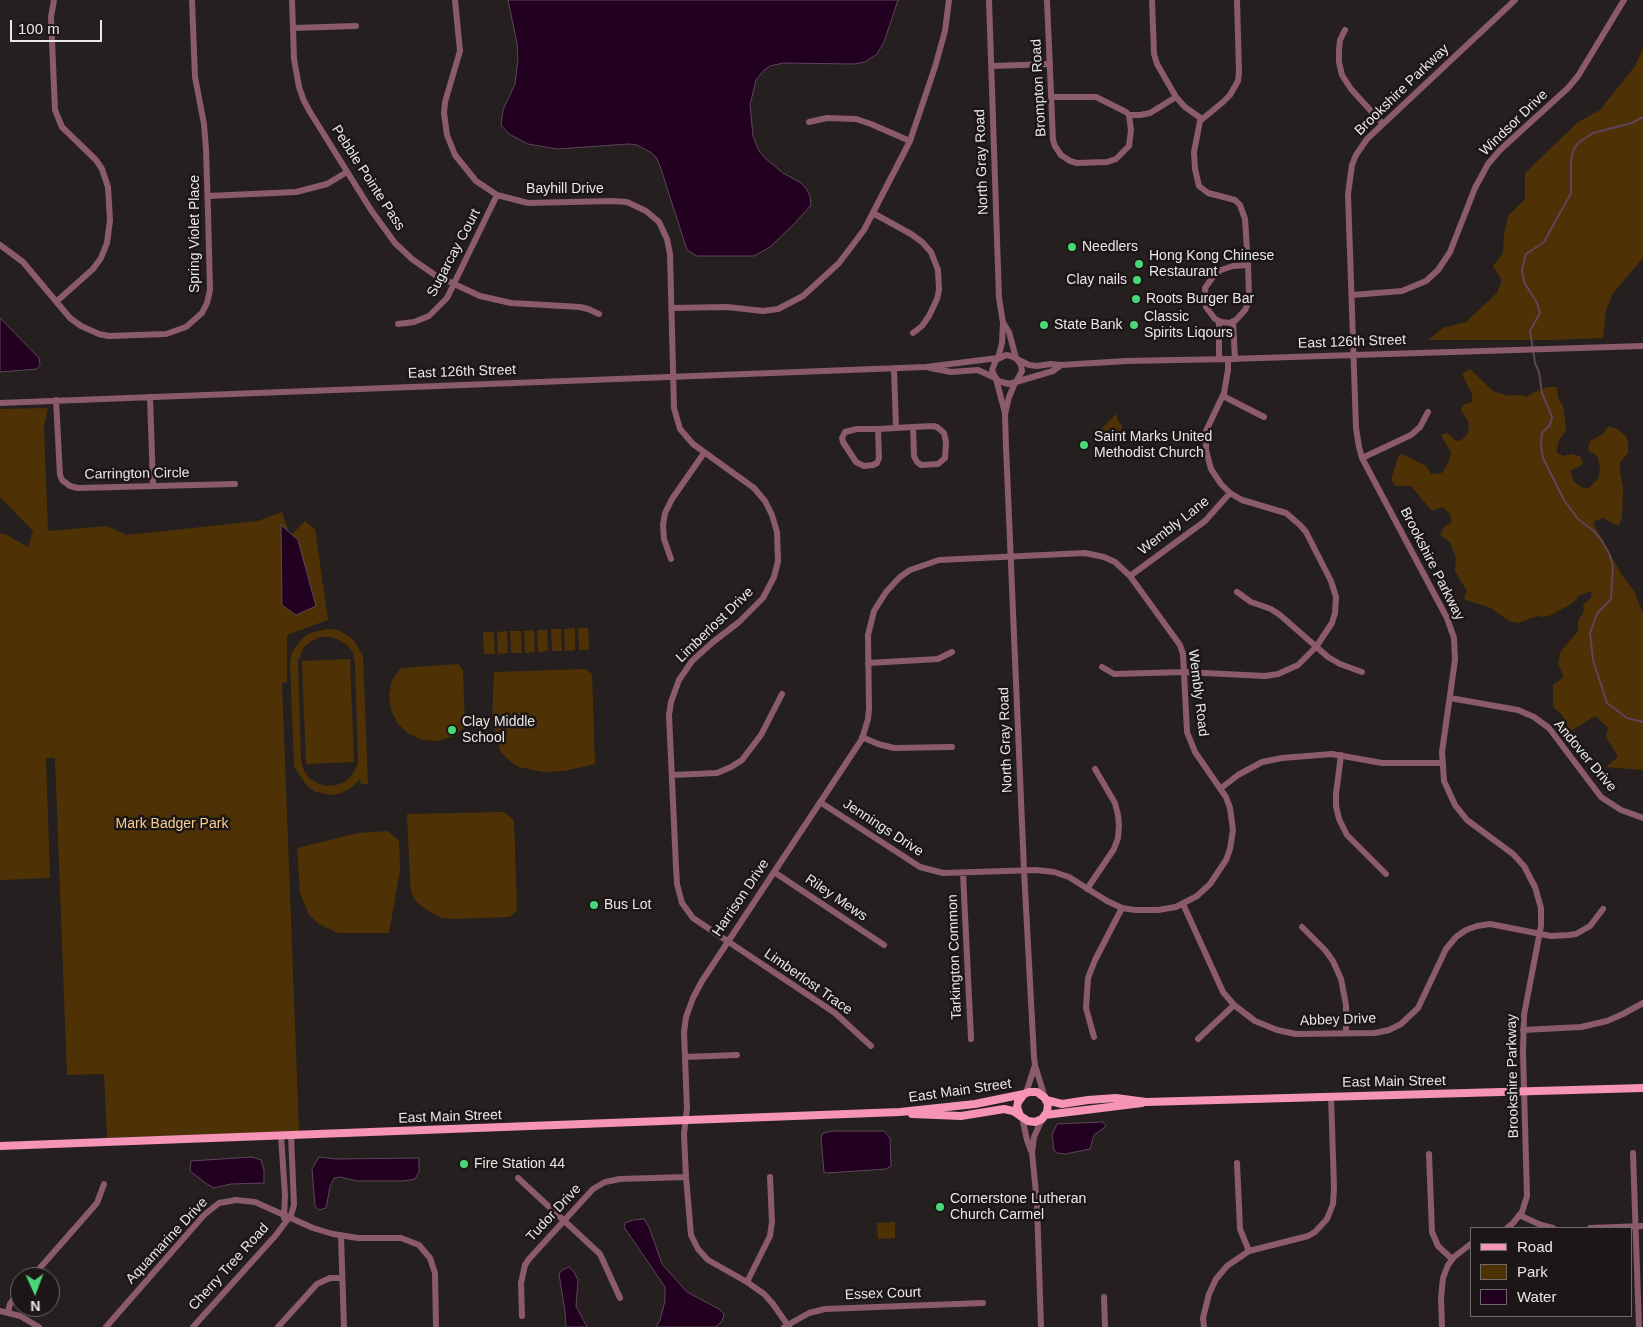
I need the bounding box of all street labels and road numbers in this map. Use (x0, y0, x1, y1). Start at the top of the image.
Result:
street label: Brompton Road (1028, 39, 1050, 137)
street label: Brookshire Parkway (1351, 41, 1453, 139)
street label: Windsor Drive (1477, 86, 1551, 160)
street label: North Gray Road (972, 109, 992, 215)
street label: Pebble Pointe Pass (328, 122, 408, 234)
street label: Spring Violet Place (187, 175, 203, 293)
street label: Bayhill Drive (526, 181, 604, 197)
street label: Sugarcay Court (424, 206, 484, 300)
street label: East 126th Street (1298, 332, 1406, 352)
street label: East 126th Street (408, 362, 516, 382)
street label: Carrington Circle (84, 465, 190, 483)
street label: Wembly Lane (1135, 493, 1213, 559)
street label: Brookshire Parkway (1396, 505, 1468, 623)
street label: Limberlost Drive (673, 584, 757, 666)
street label: Wembly Road (1184, 648, 1212, 738)
street label: North Gray Road (996, 687, 1016, 793)
street label: Andover Drive (1550, 717, 1620, 795)
street label: Jennings Drive (840, 796, 926, 860)
street label: Harrison Drive (709, 856, 773, 940)
street label: Riley Mews (802, 871, 870, 925)
street label: Tarkington Common (944, 894, 966, 1020)
street label: Limberlost Trace (761, 945, 855, 1019)
street label: Abbey Drive (1300, 1010, 1376, 1030)
street label: Brookshire Parkway (1504, 1014, 1522, 1138)
street label: East Main Street (1342, 1073, 1446, 1091)
street label: East Main Street (908, 1075, 1012, 1107)
street label: East Main Street (398, 1107, 502, 1127)
street label: Tudor Drive (523, 1181, 585, 1245)
street label: Aquamarine Drive (123, 1194, 211, 1288)
street label: Cherry Tree Road (185, 1220, 273, 1314)
street label: Essex Court (845, 1284, 921, 1304)

